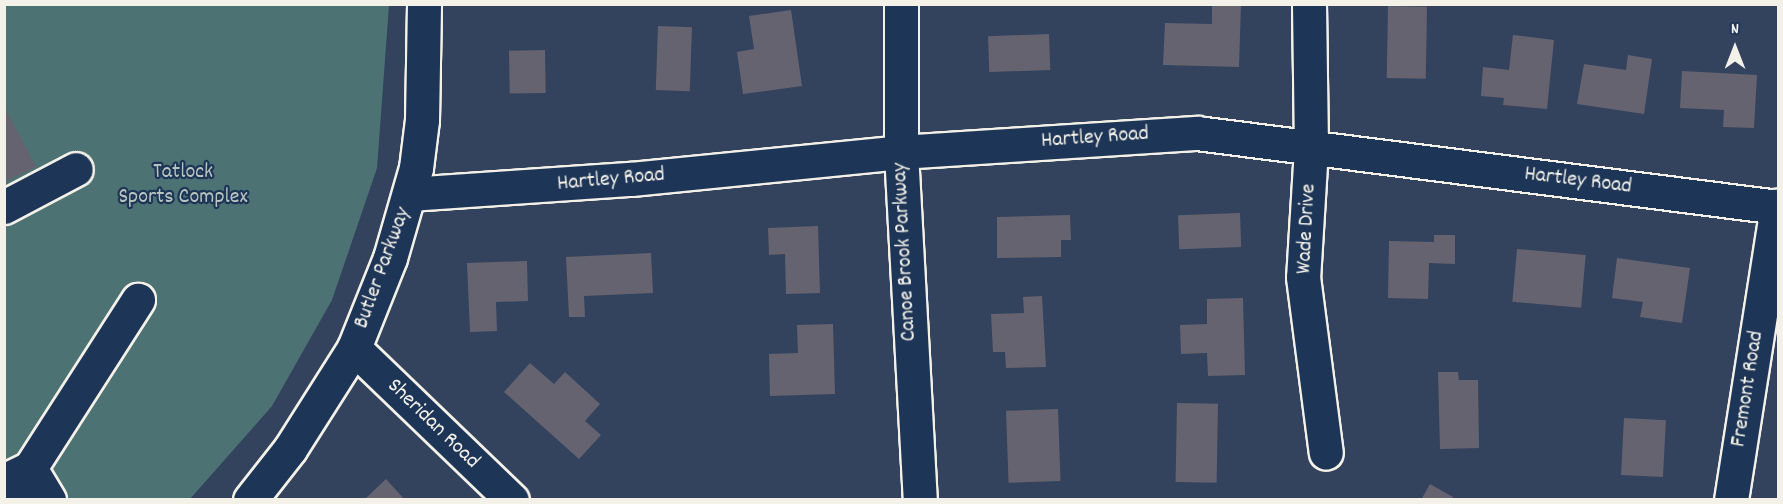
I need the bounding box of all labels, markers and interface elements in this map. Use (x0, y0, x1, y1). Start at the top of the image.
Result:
north arrow (1705, 18, 1765, 78)
text: N (1731, 18, 1739, 41)
street label: Hartley Road (1040, 121, 1150, 155)
park label: Tatlock Sports Complex (118, 159, 248, 210)
street label: Hartley Road (1523, 161, 1633, 201)
street label: Hartley Road (556, 162, 666, 198)
street label: Canoe Brook Parkway (887, 162, 923, 342)
street label: Wade Drive (1291, 183, 1323, 275)
street label: Butler Parkway (349, 204, 417, 332)
street label: Fremont Road (1726, 329, 1770, 449)
street label: Sheridan Road (381, 373, 485, 475)

